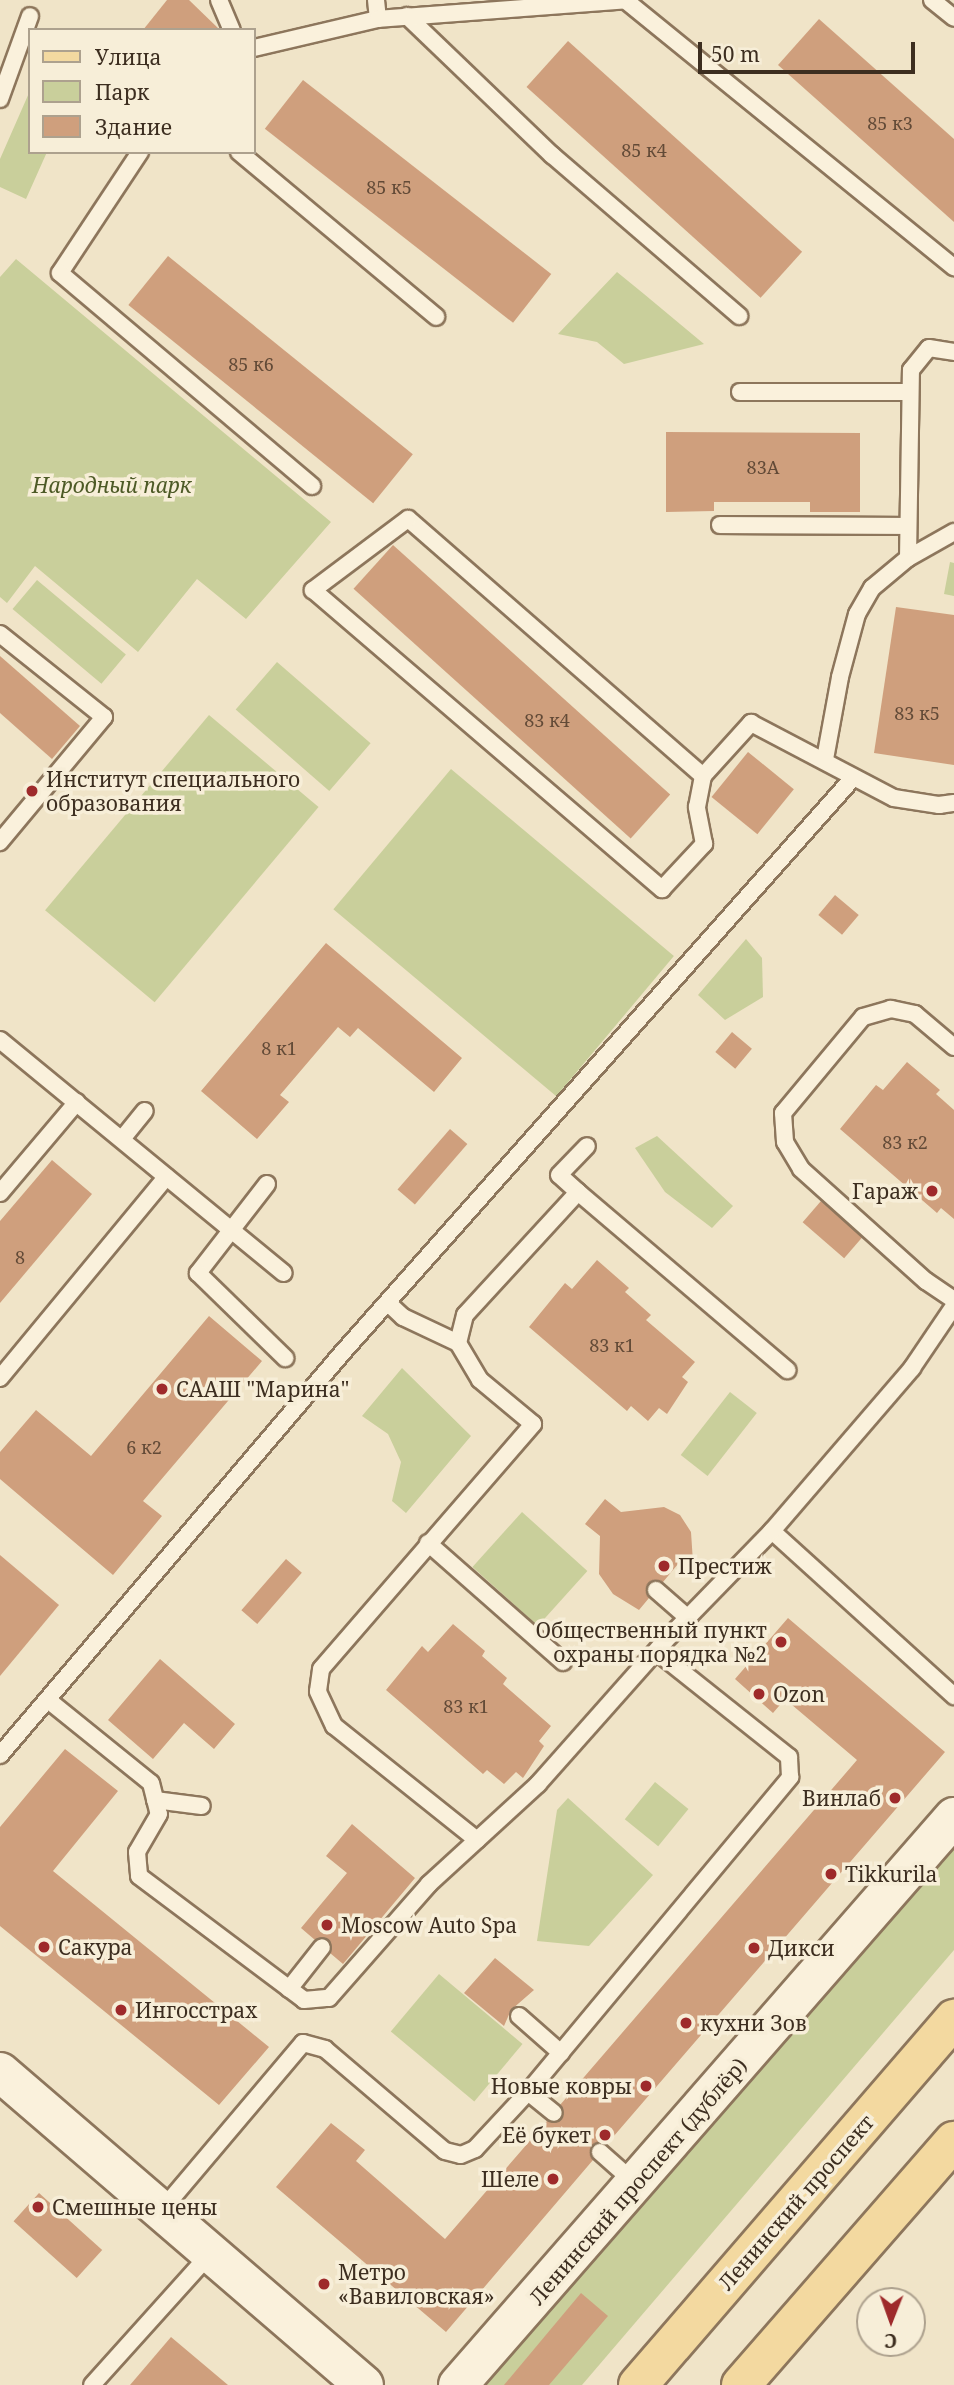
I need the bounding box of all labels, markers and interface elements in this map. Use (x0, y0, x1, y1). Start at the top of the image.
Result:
legend (28, 28, 256, 154)
scale bar (702, 28, 919, 72)
text: 50 m (711, 40, 760, 68)
text: Улица (95, 43, 162, 71)
text: Парк (95, 78, 149, 106)
house number: 85 к3 (867, 112, 913, 134)
text: Здание (95, 113, 172, 141)
house number: 85 к4 (621, 139, 667, 161)
house number: 85 к5 (366, 176, 412, 198)
house number: 85 к6 (228, 353, 274, 375)
house number: 83А (747, 456, 779, 478)
park label: Народный парк (32, 472, 192, 498)
house number: 83 к5 (894, 702, 940, 724)
house number: 83 к4 (524, 709, 570, 731)
place label: Институт специального образования (46, 766, 300, 816)
marker: Институт специального образования (24, 783, 40, 799)
house number: 8 к1 (261, 1037, 297, 1059)
house number: 83 к2 (882, 1131, 928, 1153)
place label: Гараж (852, 1178, 918, 1204)
marker: Гараж (924, 1183, 940, 1199)
house number: 8 (15, 1246, 25, 1268)
house number: 83 к1 (589, 1334, 635, 1356)
place label: СААШ "Марина" (176, 1376, 349, 1402)
marker: СААШ "Марина" (154, 1381, 170, 1397)
house number: 6 к2 (126, 1436, 162, 1458)
place label: Престиж (678, 1553, 772, 1579)
marker: Престиж (656, 1558, 672, 1574)
place label: Общественный пункт охраны порядка №2 (535, 1617, 767, 1667)
marker: Общественный пункт охраны порядка №2 (773, 1634, 789, 1650)
place label: Ozon (773, 1681, 825, 1707)
marker: Ozon (751, 1686, 767, 1702)
house number: 83 к1 (443, 1695, 489, 1717)
place label: Винлаб (802, 1785, 881, 1811)
marker: Винлаб (887, 1790, 903, 1806)
place label: Tikkurila (845, 1861, 937, 1887)
marker: Tikkurila (823, 1866, 839, 1882)
place label: Moscow Auto Spa (341, 1912, 517, 1938)
marker: Moscow Auto Spa (319, 1917, 335, 1933)
place label: Сакура (58, 1934, 133, 1960)
place label: Дикси (768, 1935, 835, 1961)
marker: Сакура (36, 1939, 52, 1955)
marker: Дикси (746, 1940, 762, 1956)
place label: Ингосстрах (135, 1997, 257, 2023)
marker: Ингосстрах (113, 2002, 129, 2018)
place label: кухни Зов (700, 2010, 806, 2036)
marker: кухни Зов (678, 2015, 694, 2031)
street label: Ленинский проспект (дублёр) (524, 2053, 752, 2309)
place label: Новые ковры (491, 2073, 632, 2099)
marker: Новые ковры (638, 2078, 654, 2094)
street label: Ленинский проспект (713, 2109, 879, 2295)
place label: Её букет (502, 2122, 591, 2148)
marker: Её букет (597, 2127, 613, 2143)
place label: Шеле (481, 2166, 539, 2192)
marker: Шеле (545, 2171, 561, 2187)
place label: Смешные цены (52, 2194, 218, 2220)
marker: Смешные цены (30, 2199, 46, 2215)
place label: Метро «Вавиловская» (338, 2259, 494, 2309)
marker: Метро «Вавиловская» (316, 2276, 332, 2292)
north arrow (856, 2287, 926, 2357)
text: С (884, 2328, 897, 2354)

